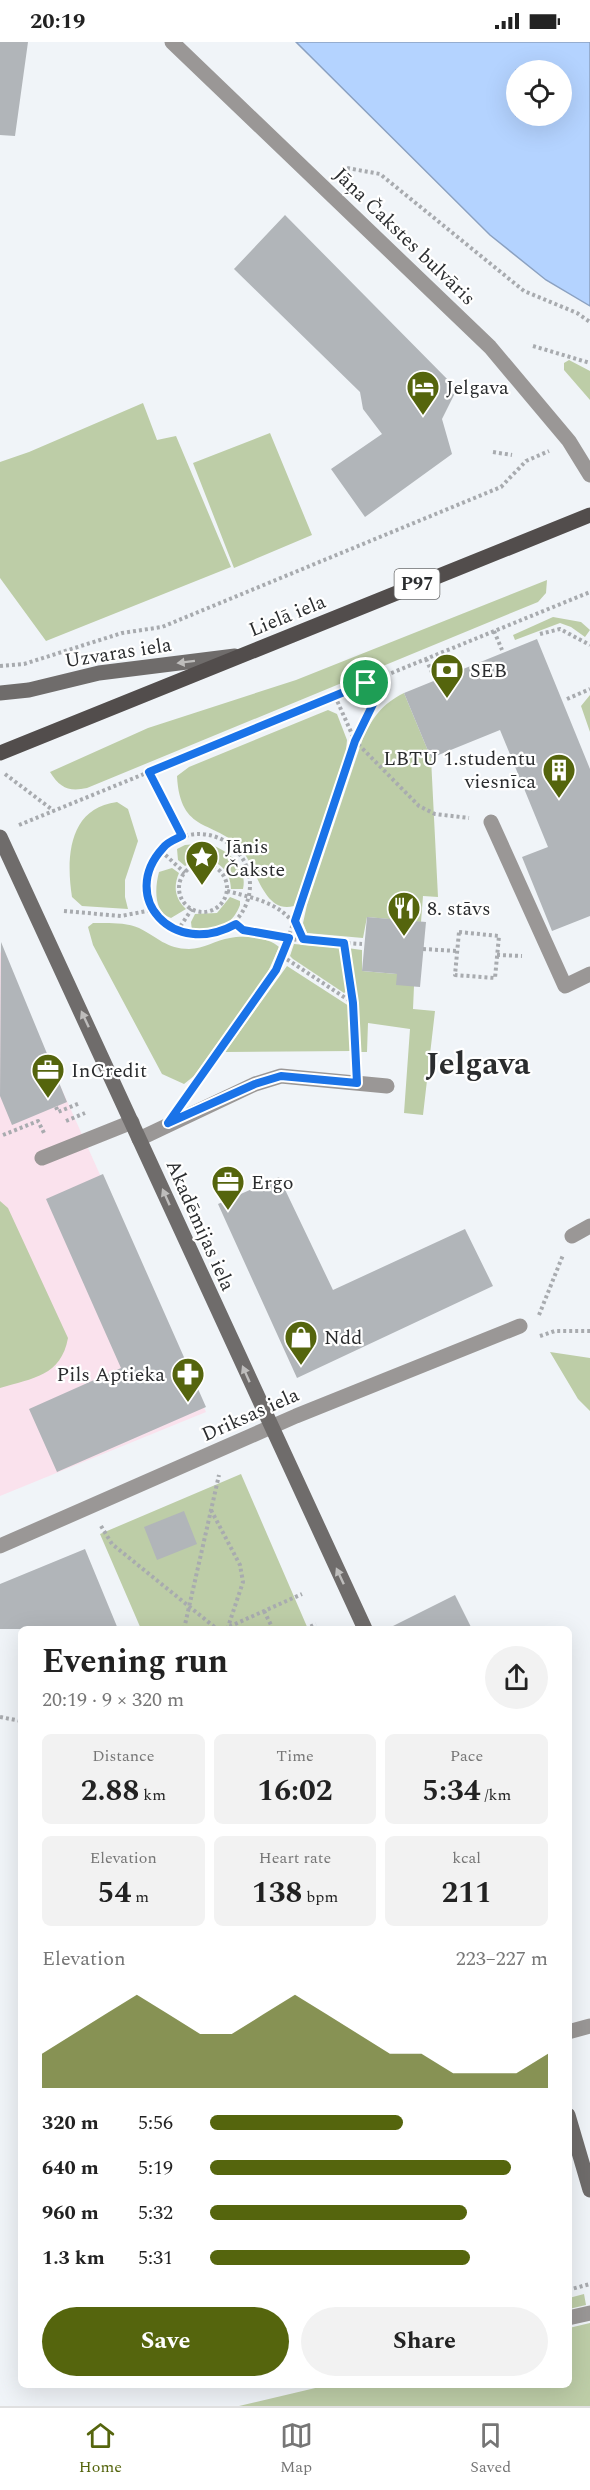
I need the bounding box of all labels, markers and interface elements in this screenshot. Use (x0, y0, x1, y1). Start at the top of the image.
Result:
text: 20:19 (30, 5, 85, 38)
map controls (506, 60, 572, 126)
button: locate (506, 60, 572, 126)
street label: Jāņa Čakstes bulvāris (326, 161, 482, 313)
hotel icon: Jelgava (405, 369, 441, 416)
place label: Jelgava (446, 373, 509, 403)
road number: P97 (394, 569, 440, 599)
street label: Lielā iela (244, 587, 331, 645)
street label: Uzvaras iela (62, 630, 174, 676)
bank icon: SEB (429, 652, 465, 699)
place label: SEB (470, 656, 507, 686)
one-way arrow (176, 657, 195, 667)
pin (340, 657, 391, 708)
icon: arrive (349, 666, 382, 699)
place label: LBTU 1.studentu viesnīca (383, 744, 536, 797)
building icon: LBTU 1.studentu viesnīca (541, 752, 577, 799)
place label: Jānis Čakste (225, 832, 285, 885)
place icon: Jānis Čakste (184, 839, 220, 886)
restaurant icon: 8. stāvs (386, 890, 422, 937)
place label: 8. stāvs (427, 894, 491, 924)
one-way arrow (80, 1011, 89, 1028)
district label: Jelgava (425, 1040, 531, 1089)
office icon: InCredit (30, 1052, 66, 1099)
place label: InCredit (71, 1056, 147, 1086)
street label: Akadēmijas iela (158, 1155, 243, 1296)
office icon: Ergo (210, 1164, 246, 1211)
place label: Ergo (251, 1168, 294, 1198)
one-way arrow (161, 1188, 170, 1205)
shop icon: Ndd (283, 1319, 319, 1366)
place label: Ndd (324, 1323, 362, 1353)
pharmacy icon: Pils Aptieka (170, 1356, 206, 1403)
place label: Pils Aptieka (56, 1360, 165, 1390)
one-way arrow (242, 1366, 251, 1383)
street label: Driksas iela (197, 1380, 304, 1450)
one-way arrow (335, 1568, 344, 1585)
text: Evening run (42, 1637, 228, 1687)
button: share (485, 1646, 548, 1709)
text: 20:19 · 9 × 320 m (42, 1685, 184, 1715)
text: Distance (92, 1744, 155, 1768)
text: Time (276, 1744, 314, 1768)
text: Pace (450, 1744, 483, 1768)
text: 2.88 (81, 1768, 139, 1814)
text: 16:02 (257, 1768, 333, 1814)
text: 5:34 (422, 1768, 481, 1814)
text: km (139, 1783, 166, 1807)
text: /km (481, 1783, 511, 1807)
text: Elevation (90, 1846, 157, 1870)
text: Heart rate (259, 1846, 331, 1870)
text: kcal (452, 1846, 481, 1870)
text: 54 (98, 1870, 131, 1916)
text: 138 (252, 1870, 302, 1916)
text: 211 (441, 1870, 492, 1916)
text: m (131, 1885, 149, 1909)
text: bpm (302, 1885, 338, 1909)
text: Elevation (42, 1944, 126, 1974)
text: 223–227 m (456, 1944, 548, 1974)
text: 320 m (42, 2108, 99, 2138)
text: 5:56 (138, 2108, 173, 2138)
text: 640 m (42, 2153, 99, 2183)
text: 5:19 (138, 2153, 173, 2183)
text: 960 m (42, 2198, 99, 2228)
text: 5:32 (138, 2198, 173, 2228)
text: 1.3 km (42, 2243, 105, 2273)
text: 5:31 (138, 2243, 173, 2273)
button: Save (42, 2307, 289, 2376)
button: Share (301, 2307, 548, 2376)
tab: Home (79, 2419, 122, 2479)
tab: Map (280, 2419, 313, 2479)
tab: Saved (470, 2419, 511, 2479)

